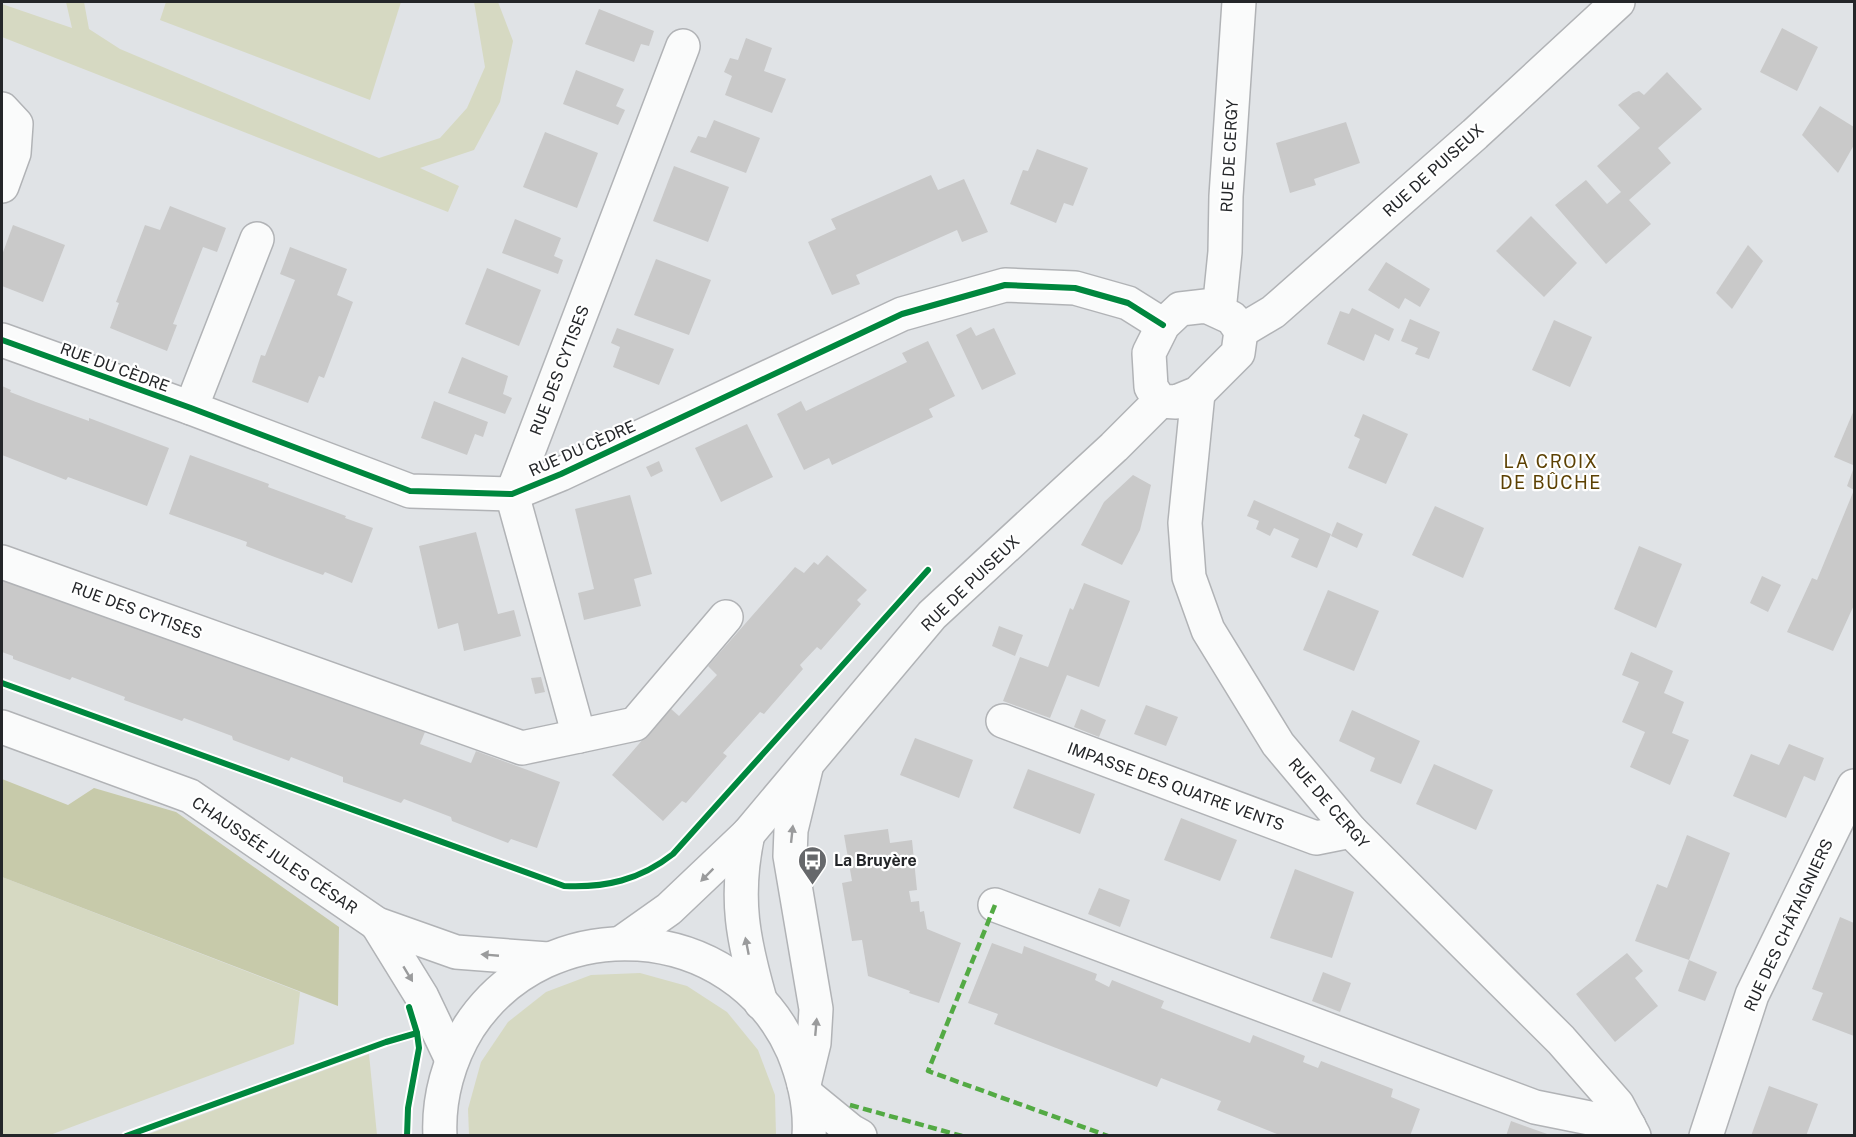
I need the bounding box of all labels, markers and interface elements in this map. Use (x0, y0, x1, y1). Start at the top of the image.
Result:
street label: RUE DE CERGY (1217, 99, 1242, 213)
street label: RUE DE PUISEUX (1379, 120, 1488, 221)
street label: RUE DES CYTISES (526, 303, 593, 438)
street label: RUE DU CÈDRE (58, 338, 172, 396)
street label: RUE DU CÈDRE (526, 416, 638, 480)
district label: LA CROIX DE BÛCHE (1500, 451, 1602, 493)
street label: RUE DE PUISEUX (917, 532, 1023, 635)
street label: RUE DES CYTISES (69, 578, 205, 643)
street label: IMPASSE DES QUATRE VENTS (1065, 738, 1287, 835)
street label: RUE DE CERGY (1284, 754, 1373, 852)
street label: CHAUSSÉE JULES CÉSAR (188, 792, 362, 918)
one-way arrow (787, 825, 797, 844)
street label: RUE DES CHÂTAIGNIERS (1739, 836, 1837, 1014)
bus stop icon: La Bruyère (797, 844, 829, 886)
place label: La Bruyère (834, 851, 917, 870)
one-way arrow (699, 868, 714, 882)
one-way arrow (742, 936, 751, 955)
one-way arrow (480, 950, 499, 960)
one-way arrow (402, 966, 413, 982)
one-way arrow (811, 1017, 821, 1036)

